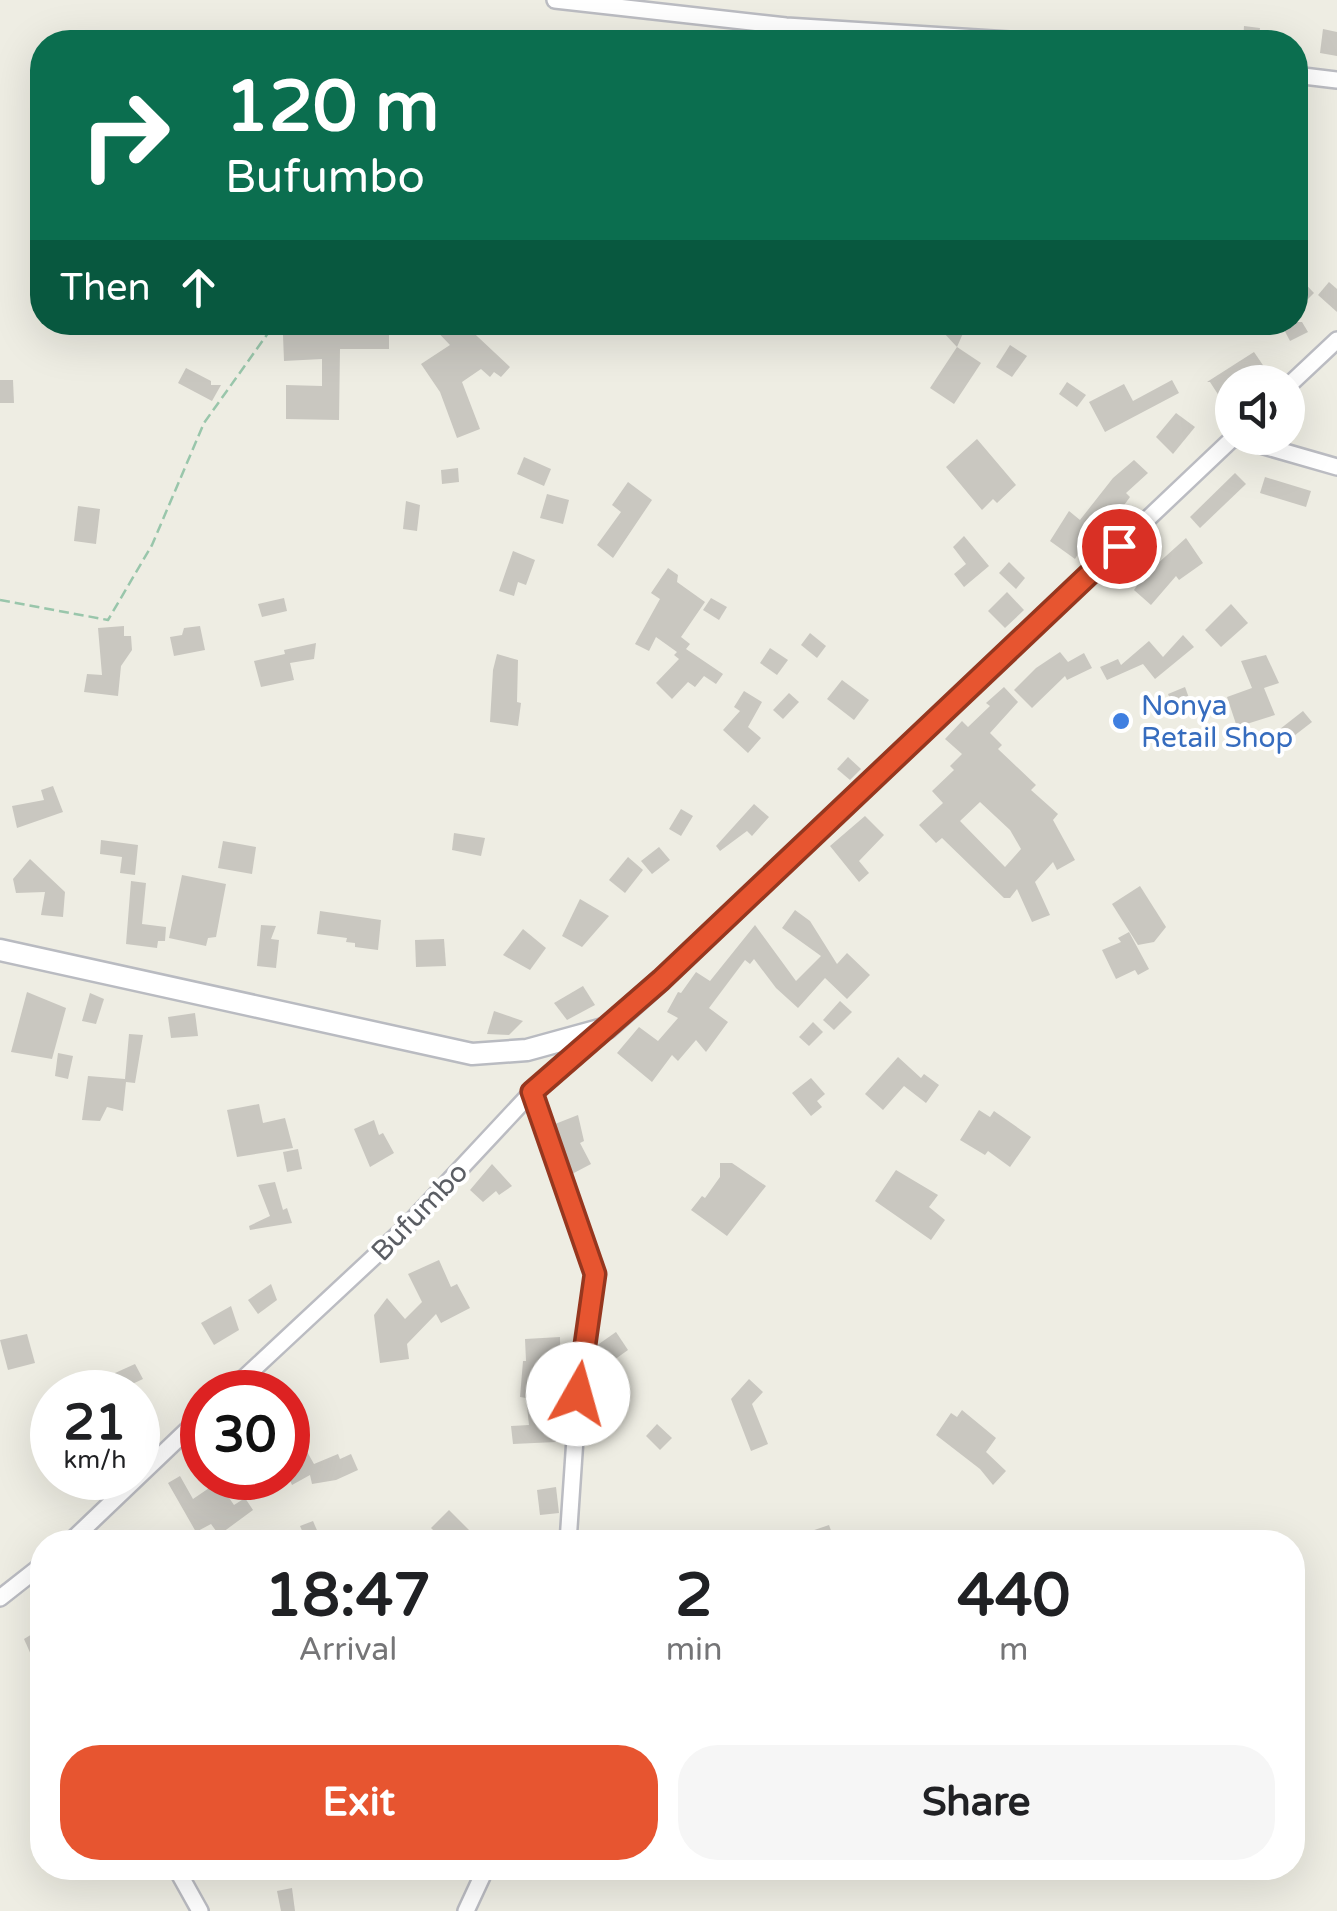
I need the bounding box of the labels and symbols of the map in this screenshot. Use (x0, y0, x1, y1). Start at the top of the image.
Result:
pin (1077, 504, 1162, 589)
place label: Nonya Retail Shop (1141, 689, 1293, 755)
marker: Nonya Retail Shop (1110, 710, 1132, 732)
street label: Bufumbo (364, 1155, 475, 1268)
position arrow (526, 1342, 630, 1446)
speed limit sign: 30 (180, 1370, 310, 1500)

